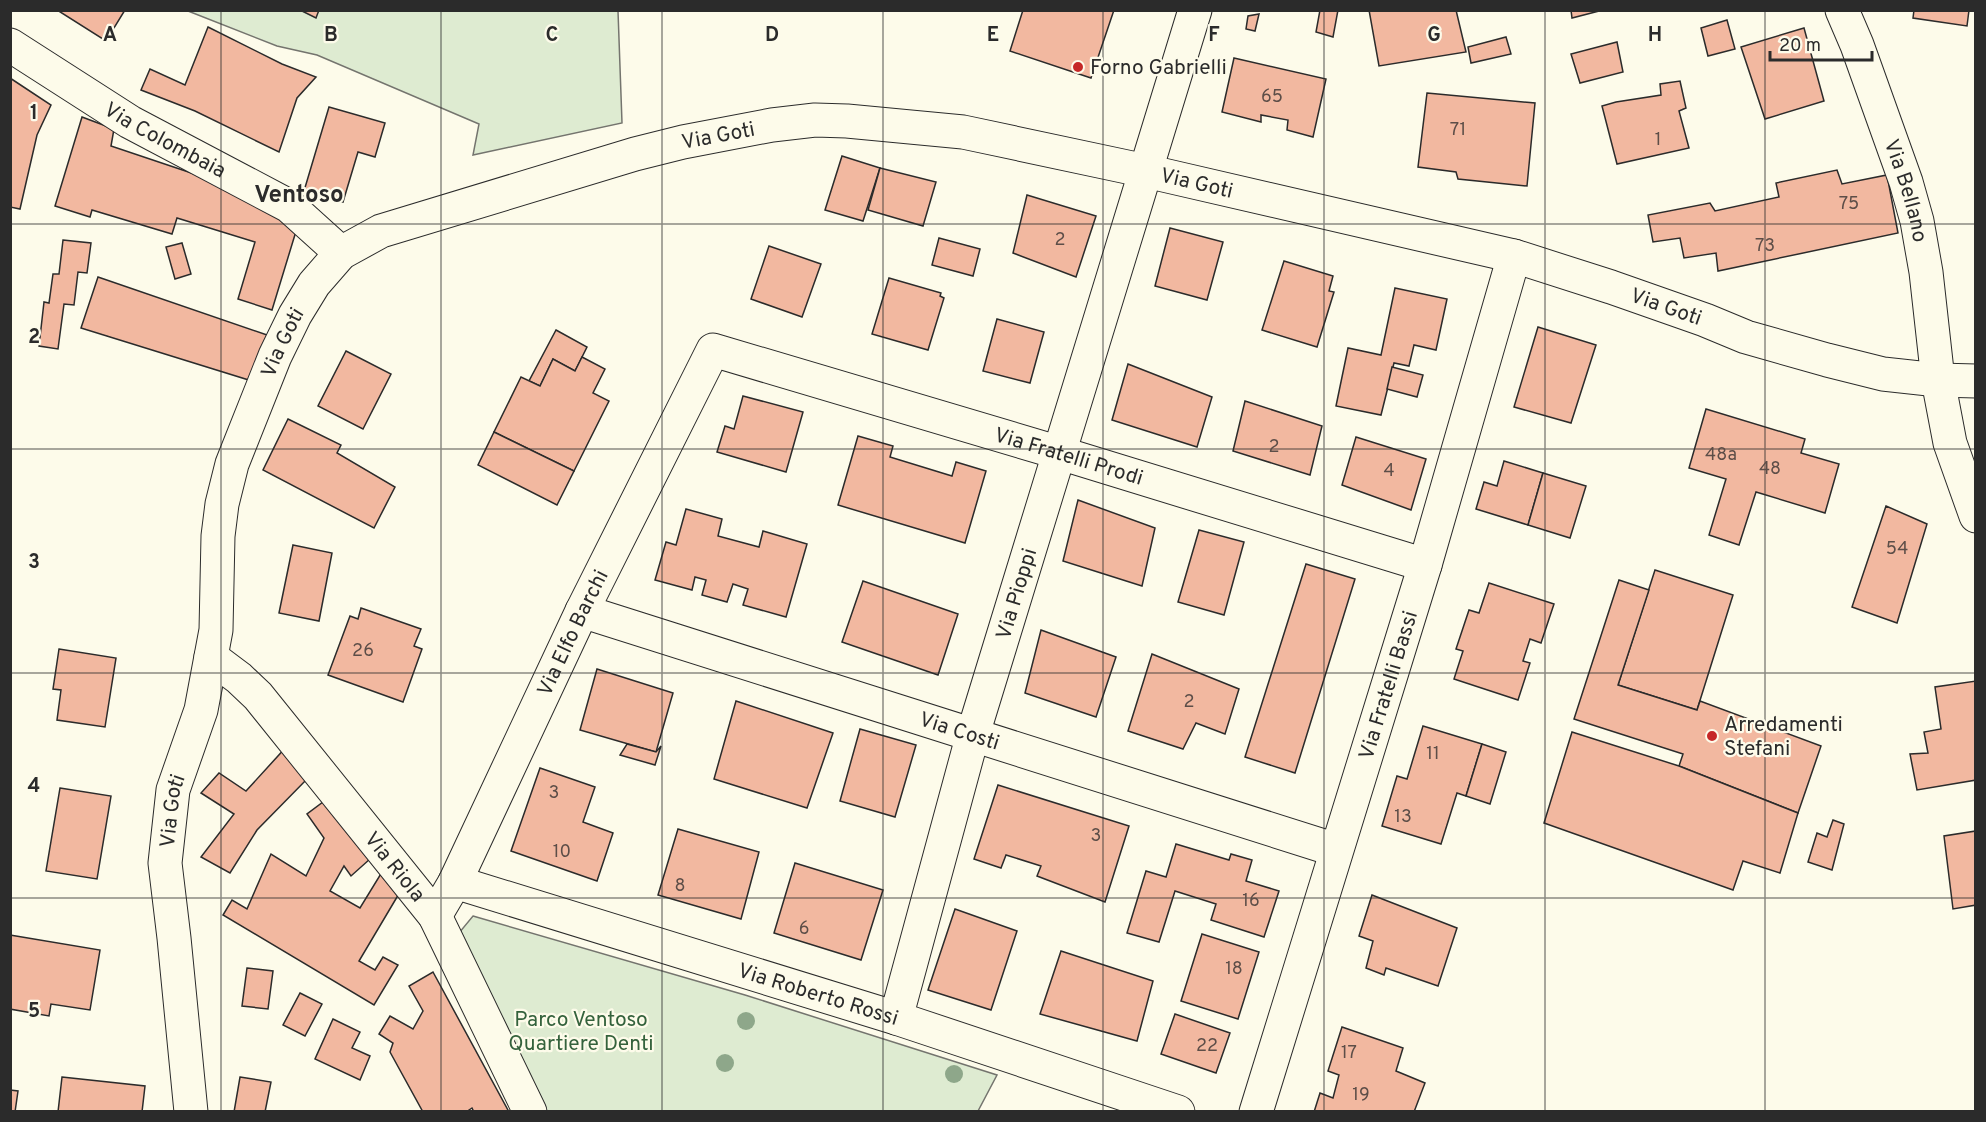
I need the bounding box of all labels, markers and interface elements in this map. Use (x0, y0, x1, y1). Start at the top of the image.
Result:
text: A (103, 23, 117, 49)
text: B (324, 23, 338, 49)
text: C (546, 23, 558, 49)
text: D (765, 23, 779, 49)
text: E (987, 23, 999, 49)
text: F (1208, 23, 1220, 49)
text: G (1427, 23, 1441, 49)
text: H (1648, 23, 1662, 49)
scale bar (1770, 24, 1872, 62)
text: 20 m (1779, 35, 1821, 58)
place label: Forno Gabrielli (1090, 55, 1227, 82)
marker: Forno Gabrielli (1071, 60, 1085, 74)
house number: 65 (1261, 86, 1283, 109)
street label: Via Colombaia (98, 97, 230, 185)
text: 1 (30, 101, 38, 127)
street label: Via Goti (680, 117, 757, 157)
house number: 71 (1450, 119, 1466, 142)
house number: 1 (1655, 129, 1661, 152)
street label: Via Bellano (1877, 136, 1932, 244)
street label: Via Goti (1157, 163, 1235, 206)
district label: Ventoso (254, 181, 344, 211)
house number: 75 (1839, 193, 1859, 216)
house number: 2 (1054, 229, 1066, 252)
house number: 73 (1755, 235, 1775, 258)
street label: Via Goti (1626, 283, 1705, 333)
street label: Via Goti (256, 303, 311, 382)
text: 2 (28, 325, 40, 351)
street label: Via Fratelli Prodi (991, 422, 1146, 493)
house number: 2 (1268, 436, 1280, 459)
house number: 48a (1705, 444, 1737, 467)
house number: 48 (1759, 458, 1781, 481)
house number: 4 (1383, 460, 1395, 483)
house number: 54 (1886, 538, 1908, 561)
street label: Via Pioppi (991, 545, 1044, 643)
text: 3 (28, 550, 40, 576)
street label: Via Elfo Barchi (532, 566, 615, 701)
street label: Via Fratelli Bassi (1354, 608, 1425, 763)
house number: 26 (352, 640, 374, 663)
house number: 2 (1183, 691, 1195, 714)
street label: Via Costi (916, 707, 1003, 757)
place label: Arredamenti Stefani (1724, 712, 1843, 763)
marker: Arredamenti Stefani (1705, 729, 1719, 743)
house number: 11 (1426, 743, 1440, 766)
street label: Via Goti (155, 771, 192, 849)
text: 4 (28, 774, 40, 800)
house number: 3 (549, 782, 559, 805)
house number: 13 (1394, 806, 1412, 829)
house number: 3 (1091, 825, 1101, 848)
street label: Via Riola (358, 827, 430, 908)
house number: 10 (553, 841, 571, 864)
house number: 8 (675, 875, 686, 898)
house number: 16 (1242, 890, 1260, 913)
house number: 6 (799, 918, 809, 941)
street label: Via Roberto Rossi (734, 958, 901, 1033)
house number: 18 (1225, 958, 1243, 981)
text: 5 (28, 999, 40, 1025)
park label: Parco Ventoso Quartiere Denti (508, 1007, 654, 1058)
house number: 22 (1196, 1035, 1218, 1058)
house number: 17 (1341, 1042, 1357, 1065)
house number: 19 (1352, 1084, 1370, 1107)

